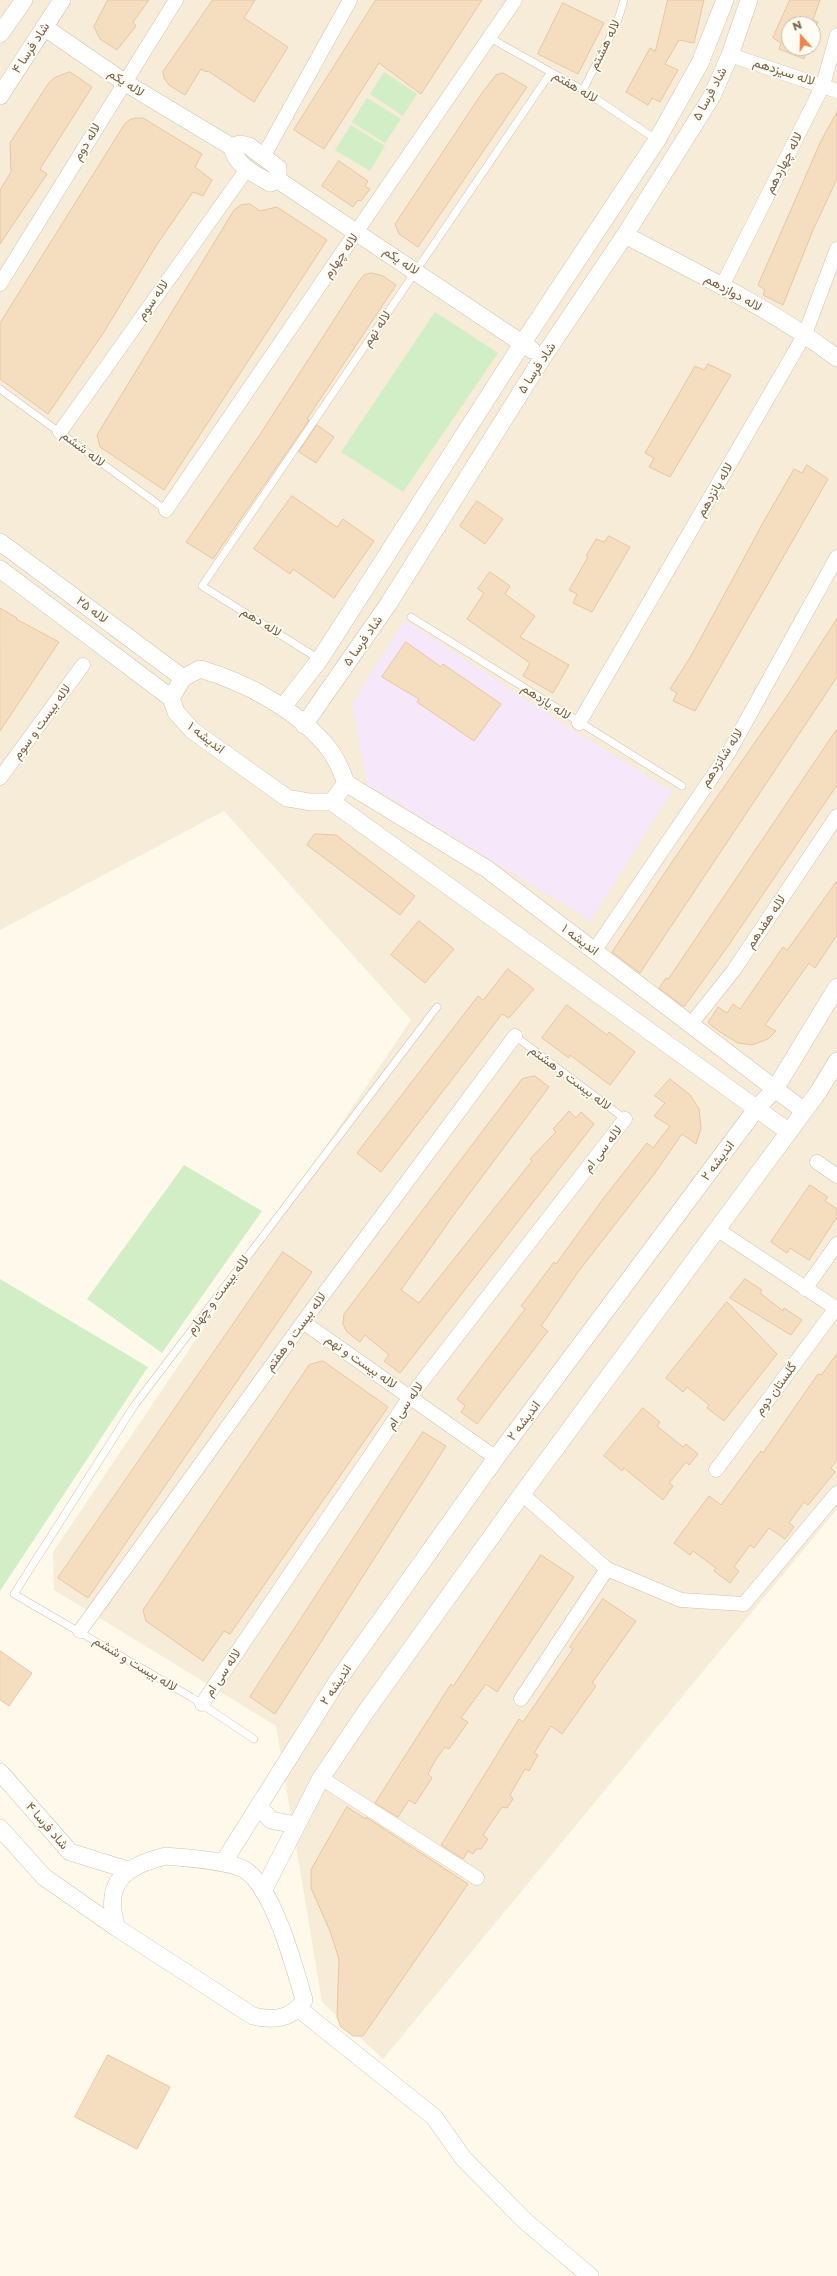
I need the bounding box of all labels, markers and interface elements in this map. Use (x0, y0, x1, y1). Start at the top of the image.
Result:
north arrow (781, 16, 821, 56)
street label: لاله هشتم (586, 17, 624, 73)
text: N (791, 18, 804, 34)
street label: شاد فرسا ۴ (9, 20, 53, 76)
street label: لاله سیزدهم (751, 55, 817, 89)
street label: شاد فرسا ۵ (690, 65, 730, 123)
street label: لاله یکم (105, 66, 147, 100)
street label: لاله هفتم (550, 68, 600, 106)
street label: لاله دوم (70, 120, 104, 164)
street label: لاله چهاردهم (762, 130, 806, 196)
street label: لاله چهارم (320, 231, 362, 281)
street label: لاله یکم (380, 243, 422, 279)
street label: لاله دوازدهم (702, 271, 764, 315)
street label: لاله سوم (134, 277, 172, 323)
street label: لاله نهم (359, 308, 395, 350)
street label: شاد فرسا ۵ (515, 339, 559, 397)
street label: لاله ششم (58, 428, 108, 470)
street label: لاله پانزدهم (693, 460, 737, 520)
street label: لاله ۲۵ (73, 593, 111, 627)
street label: لاله دهم (238, 604, 284, 640)
street label: شاد فرسا ۵ (340, 613, 386, 669)
street label: لاله یازدهم (518, 680, 574, 724)
street label: لاله بیست و سوم (9, 681, 75, 763)
street label: اندیشه ۱ (184, 719, 228, 757)
street label: لاله شانزدهم (697, 726, 747, 790)
street label: لاله هفدهم (742, 892, 790, 952)
street label: اندیشه ۱ (558, 921, 602, 959)
street label: لاله بیست و هشتم (526, 1042, 614, 1114)
street label: لاله سی ام (580, 1123, 626, 1175)
street label: اندیشه ۲ (698, 1138, 738, 1184)
street label: لاله بیست و چهارم (183, 1252, 253, 1338)
street label: لاله بیست و هفتم (262, 1289, 330, 1375)
street label: لاله بیست و نهم (322, 1332, 400, 1392)
street label: گلستان دوم (752, 1360, 800, 1418)
street label: لاله سی ام (383, 1379, 427, 1433)
street label: اندیشه ۲ (504, 1398, 544, 1444)
street label: لاله بیست و ششم (90, 1633, 180, 1695)
street label: لاله سی ام (201, 1646, 245, 1700)
street label: اندیشه ۲ (317, 1662, 355, 1708)
street label: شاد فرسا ۴ (22, 1799, 72, 1853)

